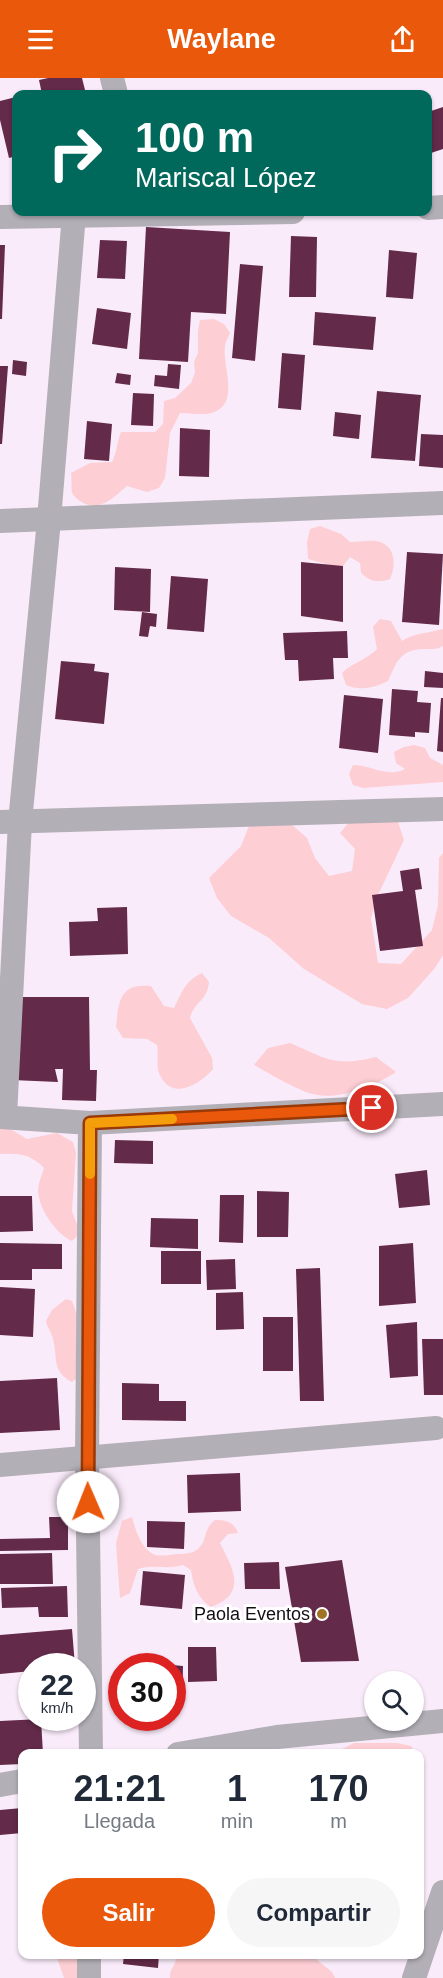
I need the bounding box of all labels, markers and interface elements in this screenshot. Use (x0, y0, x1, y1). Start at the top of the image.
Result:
icon: menu (24, 23, 57, 56)
icon: share (386, 23, 419, 56)
text: Waylane (167, 24, 276, 54)
icon: right (36, 114, 114, 192)
text: 100 m (135, 114, 254, 161)
text: Mariscal López (135, 163, 317, 193)
pin (346, 1082, 397, 1133)
icon: arrive (355, 1091, 388, 1124)
position arrow (56, 1470, 120, 1534)
place label: Paola Eventos (194, 1604, 310, 1624)
marker: Paola Eventos (315, 1607, 329, 1621)
speed limit sign: 30 (108, 1653, 186, 1731)
text: 22 (40, 1668, 74, 1701)
map controls (364, 1671, 424, 1731)
button: search (364, 1671, 424, 1731)
text: km/h (41, 1699, 73, 1716)
text: 21:21 (73, 1768, 165, 1809)
text: 1 (227, 1768, 247, 1809)
text: 170 (308, 1768, 369, 1809)
text: Llegada (84, 1810, 155, 1832)
text: min (221, 1810, 253, 1832)
text: m (330, 1810, 347, 1832)
button: Salir (42, 1878, 215, 1947)
button: Compartir (227, 1878, 400, 1947)

